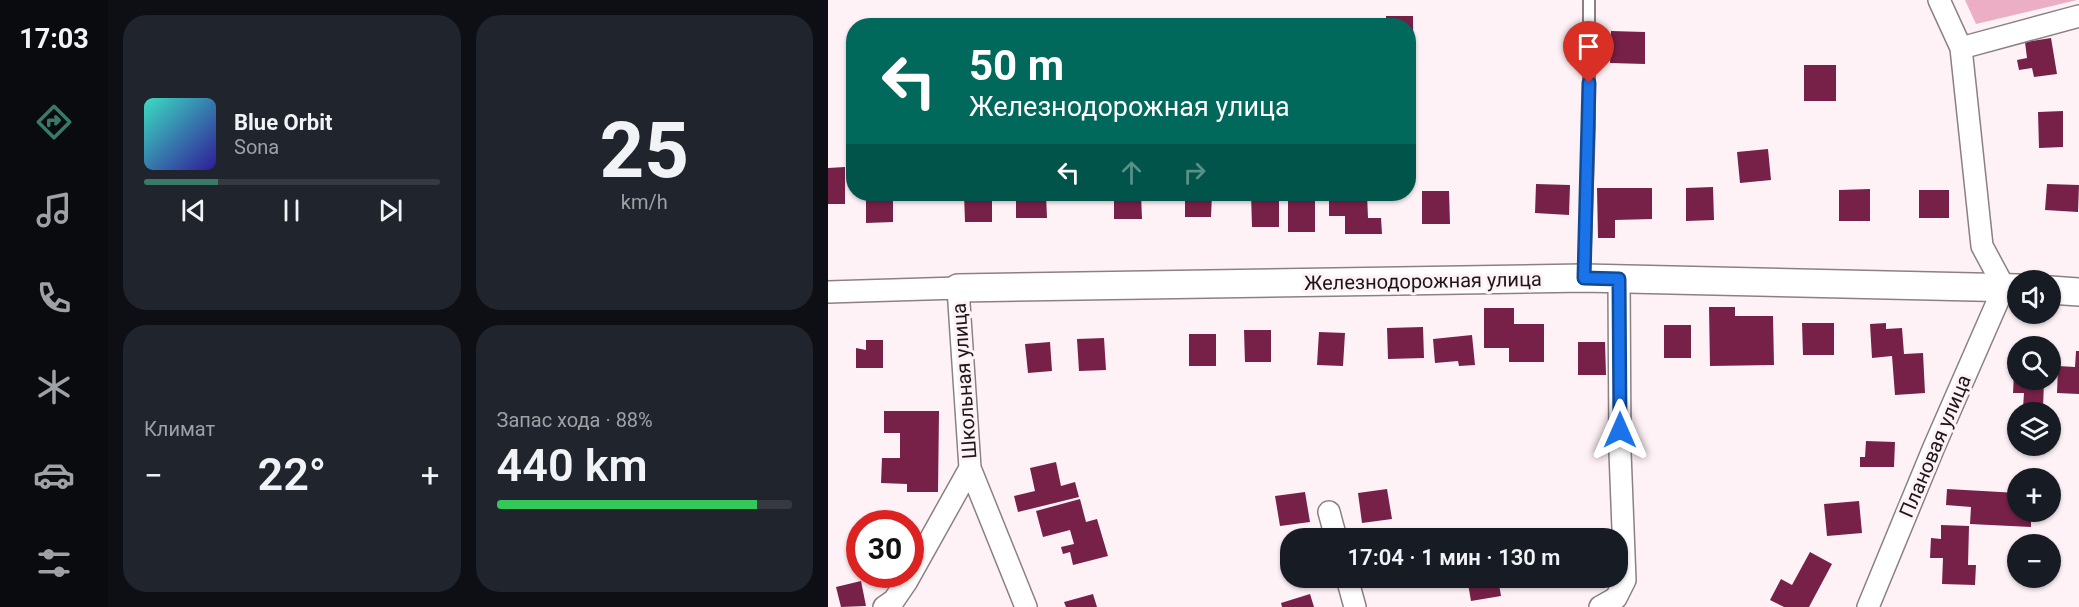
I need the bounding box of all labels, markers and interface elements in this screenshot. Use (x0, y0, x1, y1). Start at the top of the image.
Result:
pin (1563, 21, 1614, 83)
text: 17:03 (19, 23, 89, 55)
icon: arrive (1572, 30, 1605, 63)
text: 50 m (969, 41, 1064, 90)
icon: left (870, 42, 948, 120)
text: Железнодорожная улица (969, 91, 1290, 123)
icon: directions (33, 101, 75, 143)
text: 25 (599, 105, 689, 196)
text: Blue Orbit (234, 110, 332, 135)
text: Sona (234, 135, 279, 159)
icon: left (1052, 156, 1085, 189)
icon: ahead (1115, 156, 1148, 189)
icon: right (1178, 156, 1211, 189)
icon: music (33, 189, 75, 231)
text: km/h (621, 190, 668, 214)
icon: previous (177, 194, 210, 227)
icon: pause (275, 194, 308, 227)
icon: next (374, 194, 407, 227)
street label: Железнодорожная улица (1304, 267, 1542, 295)
map controls (2007, 270, 2061, 588)
button: sound (2007, 270, 2061, 324)
icon: phone (33, 277, 75, 319)
street label: Школьная улица (947, 302, 981, 460)
button: search (2007, 336, 2061, 390)
icon: climate (33, 366, 75, 408)
street label: Плановая улица (1894, 371, 1976, 521)
position arrow (1588, 398, 1652, 462)
button: layers (2007, 402, 2061, 456)
text: Запас хода · 88% (497, 408, 653, 432)
text: Климат (144, 417, 215, 441)
text: 440 km (497, 439, 648, 492)
text: 22° (257, 448, 326, 501)
icon: car (33, 454, 75, 496)
text: − (144, 456, 163, 495)
text: + (421, 456, 440, 495)
button: + (2007, 468, 2061, 522)
speed limit sign: 30 (846, 510, 924, 588)
button: − (2007, 534, 2061, 588)
icon: filters (33, 542, 75, 584)
text: 17:04 · 1 мин · 130 m (1348, 545, 1560, 570)

